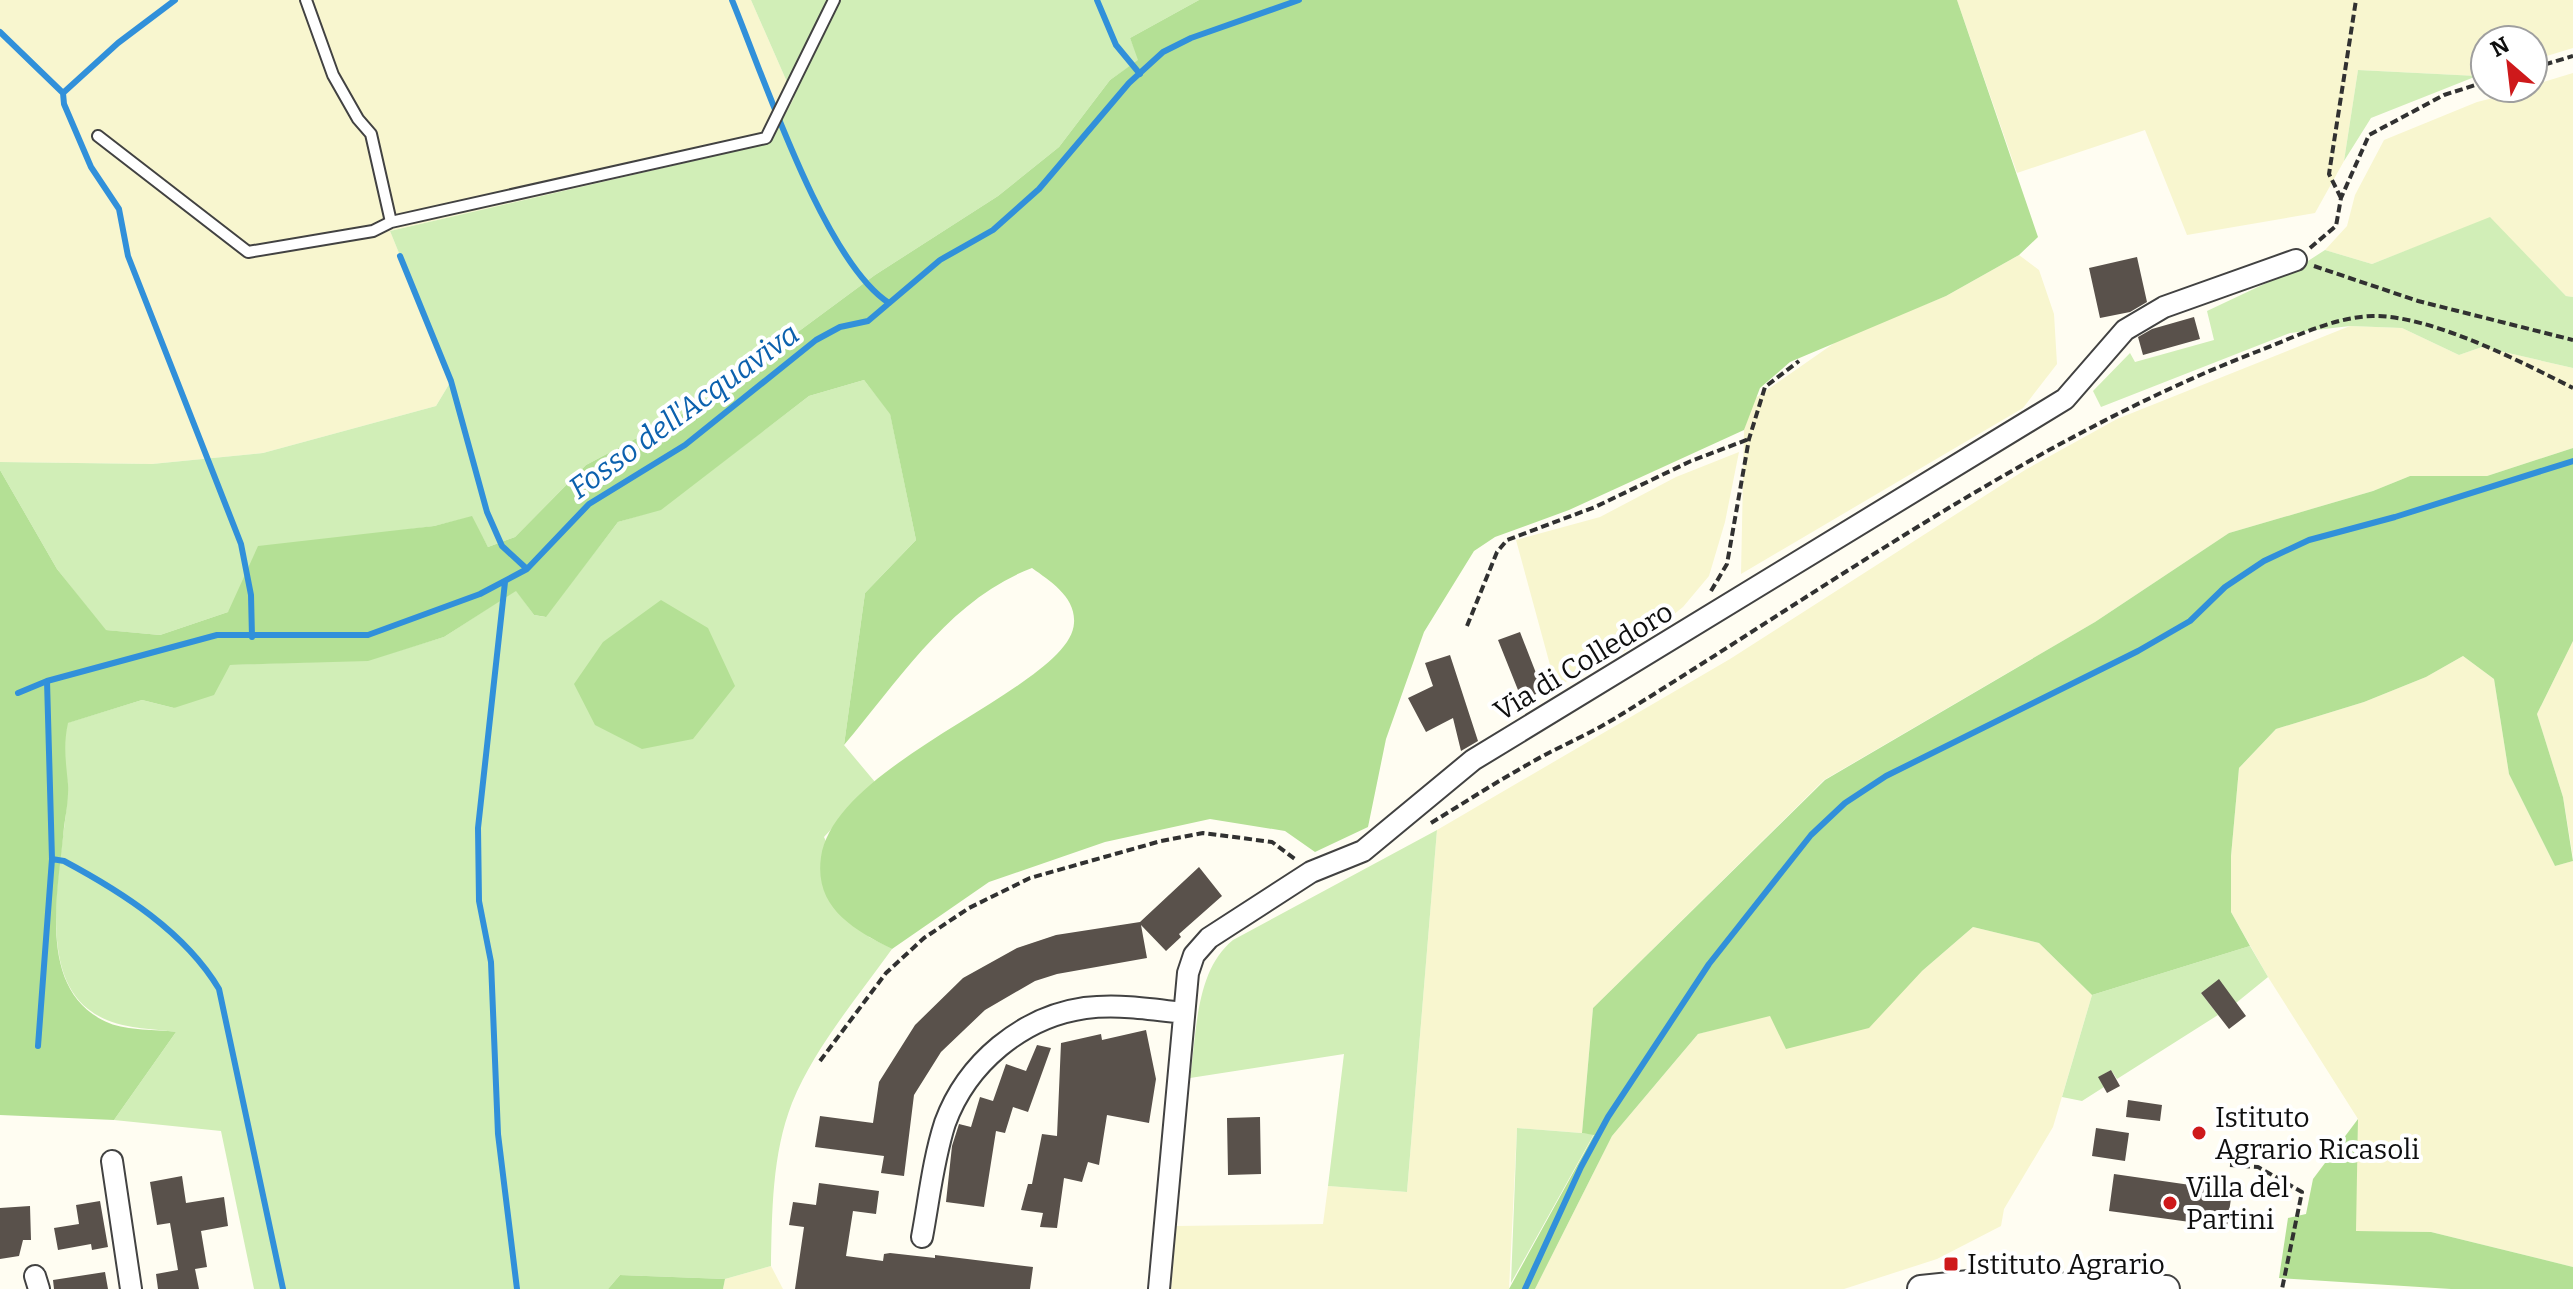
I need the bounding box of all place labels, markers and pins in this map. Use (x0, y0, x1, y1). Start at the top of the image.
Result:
place label: Istituto Agrario Ricasoli (2215, 1101, 2420, 1166)
marker: Istituto Agrario Ricasoli (2190, 1124, 2208, 1142)
place label: Villa del Partini (2186, 1171, 2289, 1236)
marker: Villa del Partini (2161, 1194, 2179, 1212)
place label: Istituto Agrario (1967, 1248, 2165, 1281)
marker: Istituto Agrario (1942, 1255, 1960, 1273)

